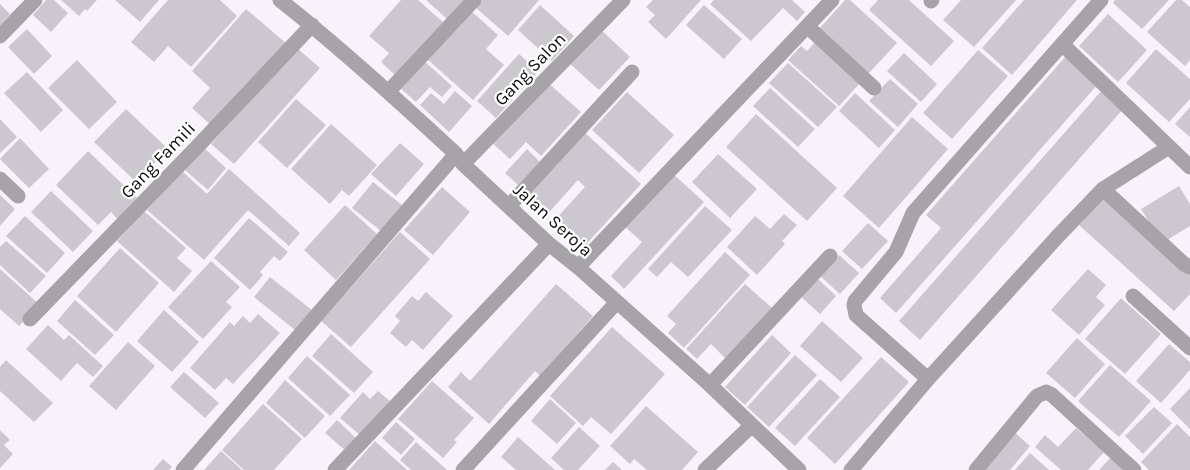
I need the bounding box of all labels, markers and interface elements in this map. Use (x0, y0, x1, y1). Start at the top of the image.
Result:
street label: Gang Salon (490, 28, 570, 110)
street label: Gang Famili (116, 117, 200, 203)
street label: Jalan Seroja (509, 179, 597, 261)

